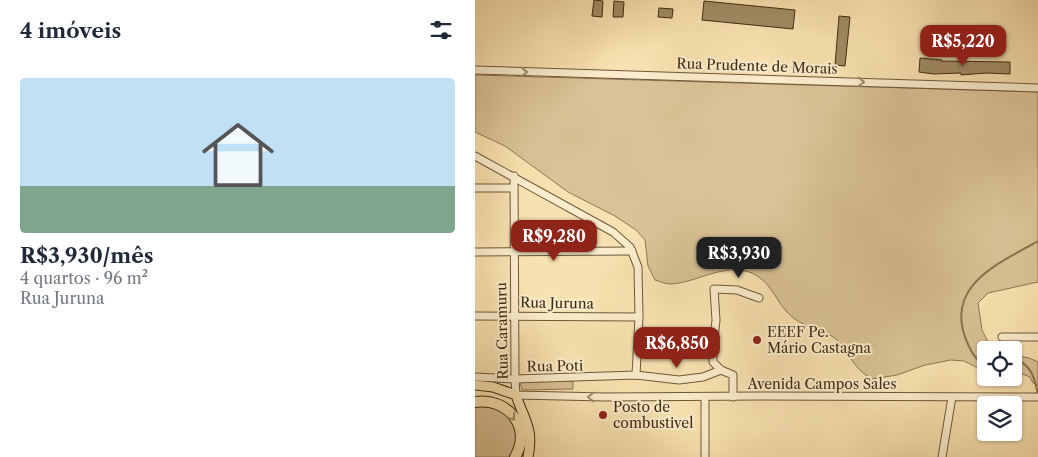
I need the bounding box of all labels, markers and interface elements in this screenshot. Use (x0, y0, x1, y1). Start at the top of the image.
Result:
icon: filters (427, 16, 455, 44)
text: 4 imóveis (20, 18, 121, 43)
pin: R$5,220 (917, 24, 1009, 67)
text: R$5,220 (931, 31, 995, 51)
street label: Rua Prudente de Morais (676, 54, 838, 78)
one-way arrow (520, 66, 528, 77)
one-way arrow (858, 77, 865, 87)
icon: home (193, 110, 283, 200)
pin: R$9,280 (508, 220, 600, 262)
text: R$9,280 (522, 226, 586, 246)
pin: R$3,930 (693, 236, 785, 279)
text: R$3,930/mês (20, 243, 154, 268)
text: R$3,930 (707, 243, 771, 263)
text: 4 quartos · 96 m² (20, 268, 148, 288)
street label: Rua Caramuru (492, 282, 512, 380)
text: Rua Juruna (20, 288, 104, 308)
street label: Rua Juruna (520, 293, 595, 313)
place label: EEEF Pe. Mário Castagna (767, 323, 872, 357)
pin: R$6,850 (631, 326, 723, 369)
text: R$6,850 (645, 333, 709, 353)
marker: EEEF Pe. Mário Castagna (751, 334, 763, 346)
map controls (977, 341, 1022, 441)
button: locate (977, 341, 1022, 386)
street label: Rua Poti (527, 357, 583, 375)
street label: Avenida Campos Sales (746, 375, 897, 393)
one-way arrow (586, 392, 594, 402)
button: layers (977, 396, 1022, 441)
place label: Posto de combustivel (613, 398, 693, 432)
marker: Posto de combustivel (597, 409, 609, 421)
one-way arrow (506, 411, 516, 420)

